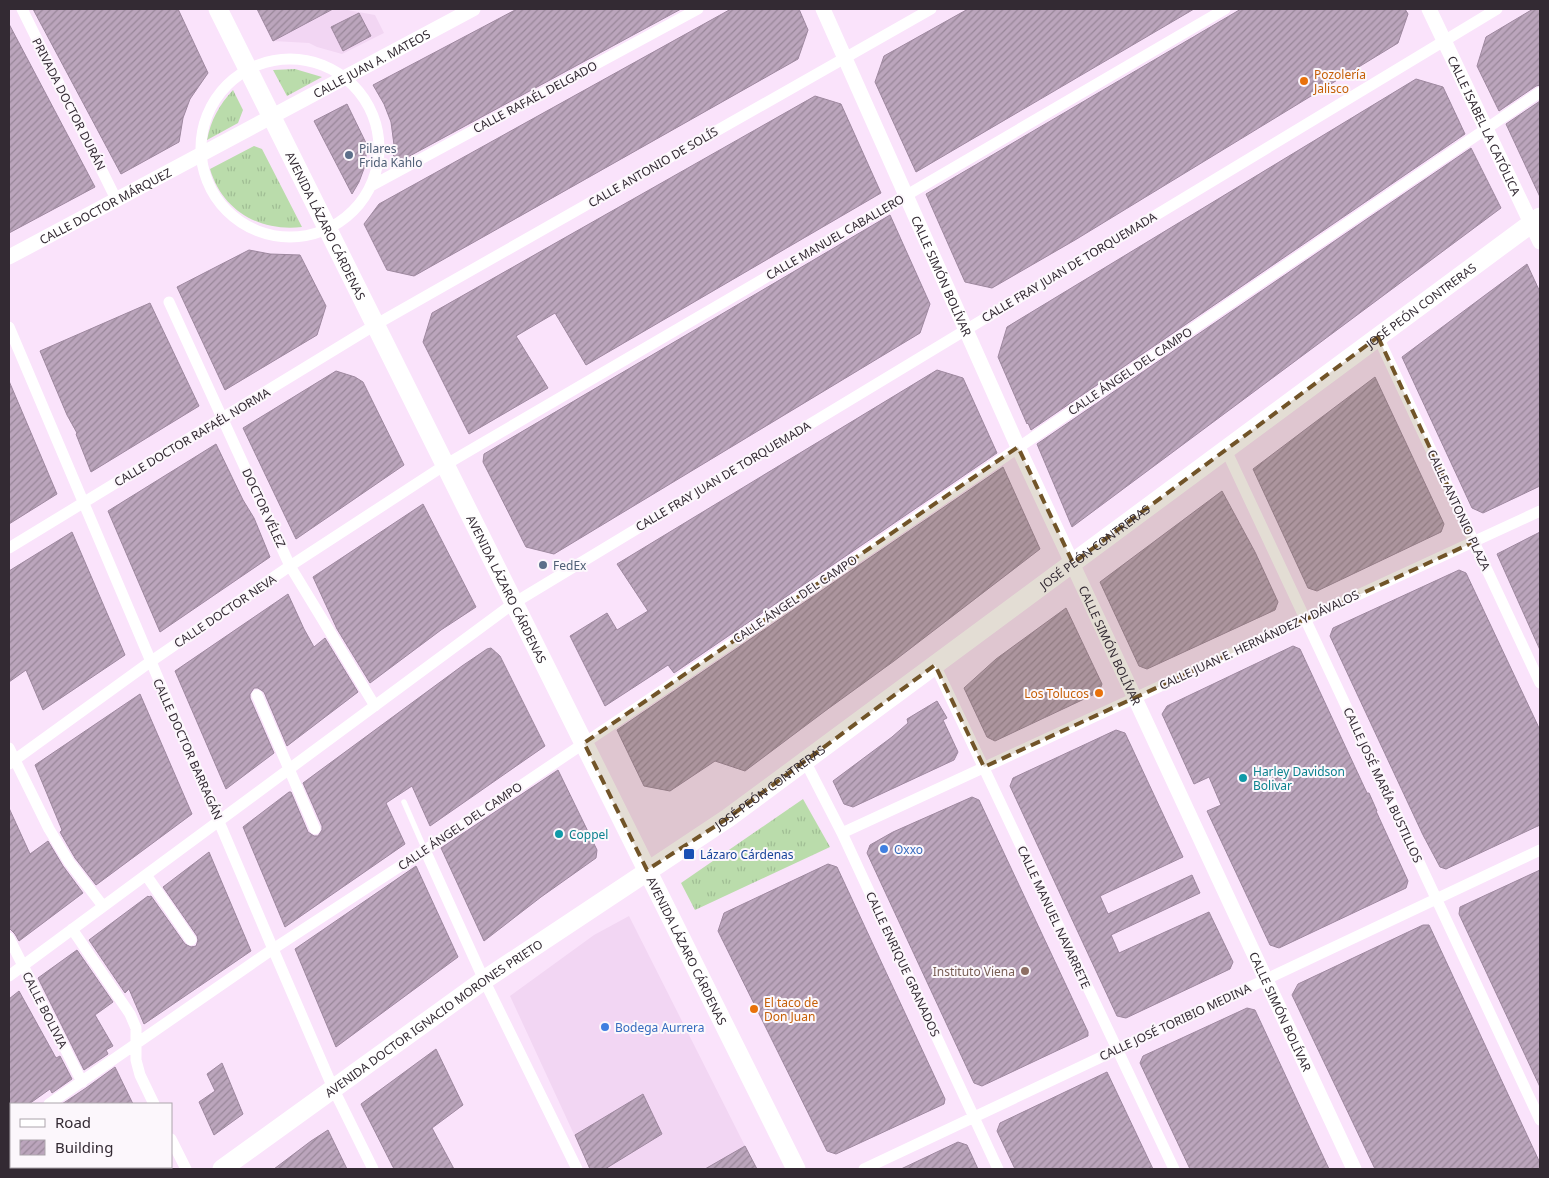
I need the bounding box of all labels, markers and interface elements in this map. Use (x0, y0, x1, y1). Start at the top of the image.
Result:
street label: CALLE JUAN A. MATEOS (310, 25, 433, 102)
street label: PRIVADA DOCTOR DURÁN (28, 35, 110, 173)
street label: CALLE ISABEL LA CATÓLICA (1444, 53, 1525, 198)
street label: CALLE RAFAÉL DELGADO (470, 57, 600, 137)
place label: Pozolería Jalisco (1313, 66, 1366, 97)
marker: Pozolería Jalisco (1298, 75, 1310, 87)
street label: CALLE ANTONIO DE SOLÍS (585, 123, 721, 211)
place label: Pilares Frida Kahlo (359, 140, 422, 171)
street label: AVENIDA LÁZARO CÁRDENAS (282, 149, 370, 303)
marker: Pilares Frida Kahlo (343, 149, 355, 161)
street label: CALLE DOCTOR MÁRQUEZ (36, 163, 174, 248)
street label: CALLE MANUEL CABALLERO (763, 190, 907, 284)
street label: CALLE FRAY JUAN DE TORQUEMADA (978, 208, 1160, 326)
street label: CALLE SIMÓN BOLÍVAR (907, 213, 976, 339)
street label: JOSÉ PEÓN CONTRERAS (1362, 258, 1480, 352)
street label: CALLE ÁNGEL DEL CAMPO (1064, 323, 1196, 419)
street label: CALLE DOCTOR RAFAÉL NORMA (111, 383, 273, 490)
street label: CALLE FRAY JUAN DE TORQUEMADA (632, 417, 814, 535)
street label: CALLE ANTONIO PLAZA (1423, 447, 1495, 574)
street label: DOCTOR VÉLEZ (238, 466, 290, 551)
street label: JOSÉ PEÓN CONTRERAS (1035, 500, 1153, 594)
street label: AVENIDA LÁZARO CÁRDENAS (463, 512, 551, 666)
street label: CALLE ÁNGEL DEL CAMPO (729, 551, 861, 647)
place label: FedEx (553, 557, 587, 574)
marker: FedEx (537, 559, 549, 571)
street label: CALLE DOCTOR NEVA (171, 570, 280, 652)
street label: CALLE SIMÓN BOLÍVAR (1075, 582, 1146, 708)
street label: CALLE JUAN E. HERNÁNDEZ Y DÁVALOS (1156, 586, 1362, 694)
street label: CALLE DOCTOR BARRAGÁN (149, 676, 227, 822)
place label: Los Tolucos (1024, 685, 1089, 702)
marker: Los Tolucos (1093, 687, 1105, 699)
street label: CALLE JOSÉ MARÍA BUSTILLOS (1339, 704, 1427, 866)
street label: JOSÉ PEÓN CONTRERAS (710, 740, 829, 834)
place label: Harley Davidson Bolivar (1253, 763, 1345, 794)
marker: Harley Davidson Bolivar (1237, 772, 1249, 784)
street label: CALLE ÁNGEL DEL CAMPO (394, 778, 526, 874)
place label: Coppel (569, 826, 608, 843)
marker: Coppel (553, 828, 565, 840)
place label: Oxxo (894, 841, 923, 858)
marker: Oxxo (878, 843, 890, 855)
street label: CALLE MANUEL NAVARRETE (1013, 843, 1095, 991)
place label: Lázaro Cárdenas (700, 846, 794, 863)
marker: Lázaro Cárdenas (682, 847, 696, 861)
street label: AVENIDA LÁZARO CÁRDENAS (643, 874, 731, 1028)
street label: CALLE ENRIQUE GRANADOS (862, 889, 944, 1040)
street label: AVENIDA DOCTOR IGNACIO MORONES PRIETO (321, 935, 546, 1101)
street label: CALLE SIMÓN BOLÍVAR (1245, 949, 1316, 1075)
place label: Instituto Viena (933, 963, 1015, 980)
marker: Instituto Viena (1019, 965, 1031, 977)
street label: CALLE BOLIVIA (18, 969, 72, 1052)
street label: CALLE JOSÉ TORIBIO MEDINA (1096, 979, 1254, 1065)
place label: El taco de Don Juan (764, 994, 818, 1025)
marker: El taco de Don Juan (748, 1003, 760, 1015)
place label: Bodega Aurrera (615, 1019, 704, 1036)
marker: Bodega Aurrera (599, 1021, 611, 1033)
legend (10, 1103, 172, 1168)
text: Road (55, 1112, 91, 1132)
text: Building (55, 1137, 113, 1157)

